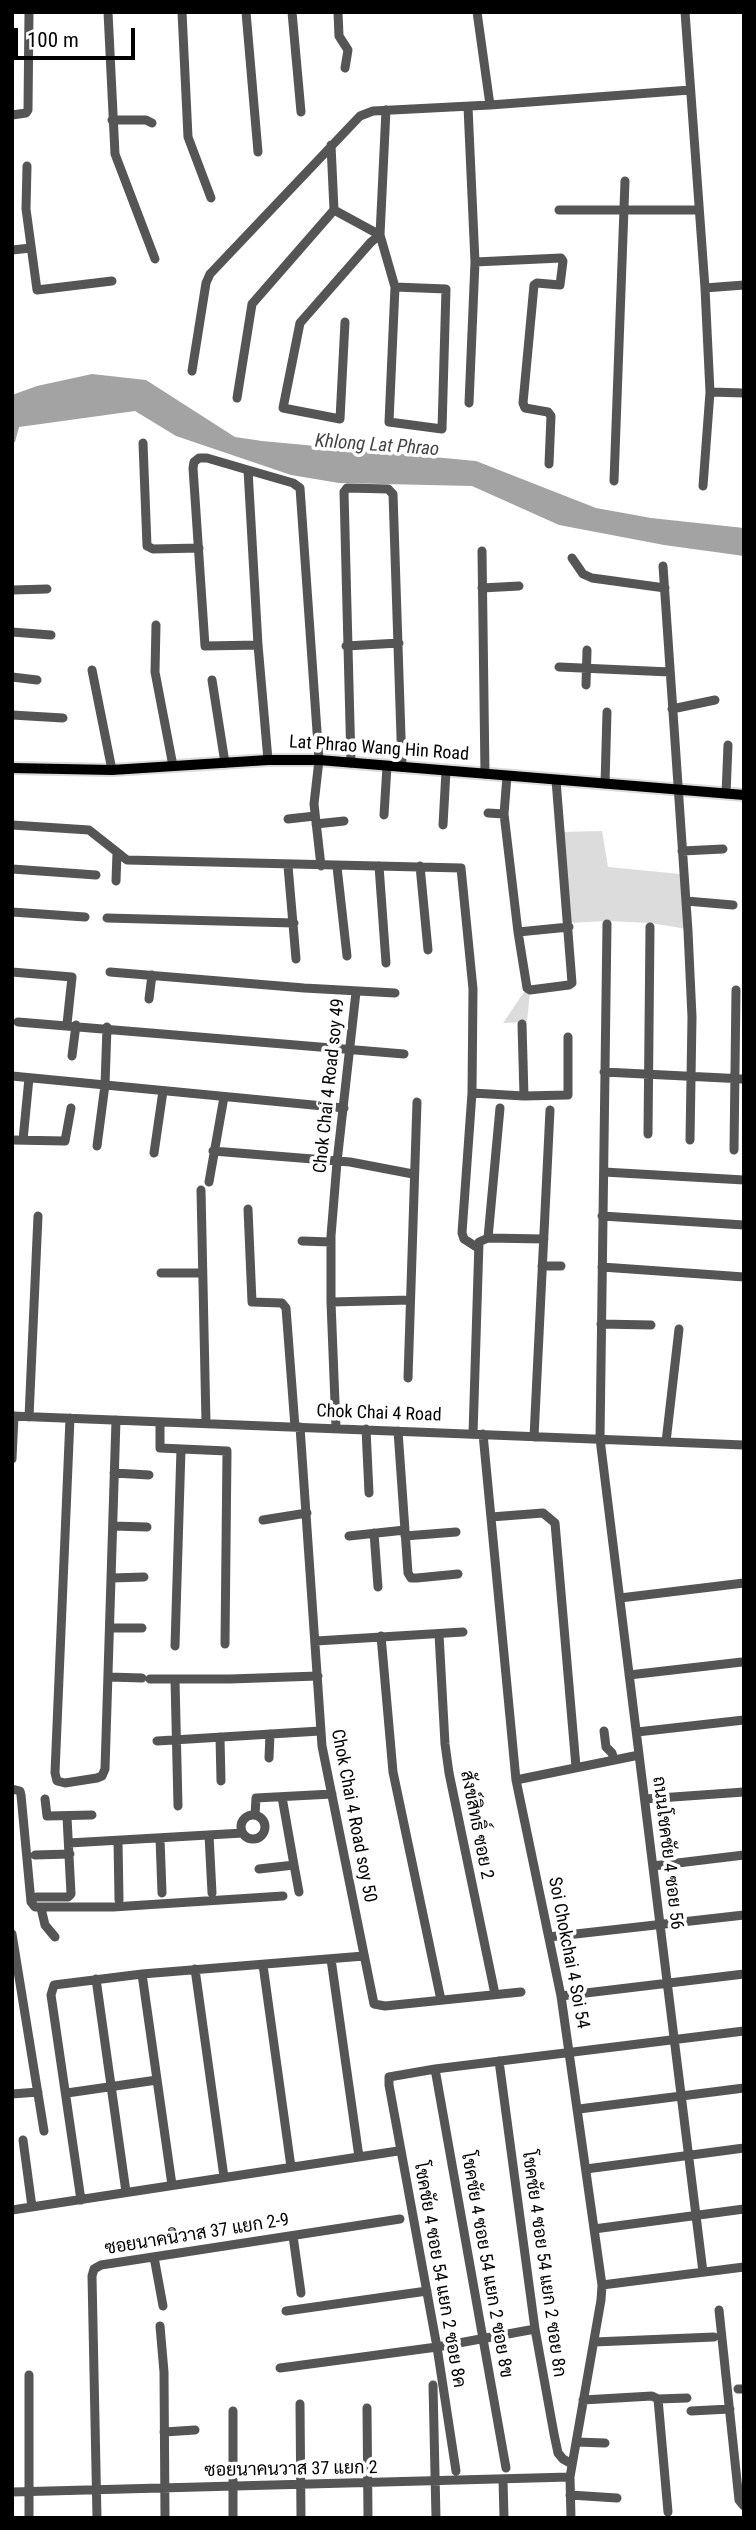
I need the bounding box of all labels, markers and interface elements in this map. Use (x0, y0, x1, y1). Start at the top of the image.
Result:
scale bar (18, 14, 138, 58)
text: 100 m (27, 28, 79, 52)
water label: Khlong Lat Phrao (314, 430, 440, 462)
street label: Lat Phrao Wang Hin Road (288, 732, 470, 766)
street label: Chok Chai 4 Road soy 49 (310, 997, 350, 1175)
street label: Chok Chai 4 Road (316, 1401, 442, 1427)
street label: Chok Chai 4 Road soy 50 (326, 1728, 380, 1904)
street label: สังข์สิทธิ์ ซอย 2 (455, 1769, 497, 1881)
street label: ถนนโชคชัย 4 ซอย 56 (647, 1775, 687, 1931)
street label: Soi Chokchai 4 Soi 54 (543, 1875, 593, 2031)
street label: โชคชัย 4 ซอย 54 แยก 2 ซอย 8ก (516, 2149, 570, 2379)
street label: โชคชัย 4 ซอย 54 แยก 2 ซอย 8ข (455, 2150, 517, 2380)
street label: โชคชัย 4 ซอย 54 แยก 2 ซอย 8ค (408, 2160, 470, 2390)
street label: ซอยนาคนิวาส 37 แยก 2-9 (103, 2210, 291, 2260)
street label: ซอยนาคนวาส 37 แยก 2 (204, 2458, 378, 2482)

